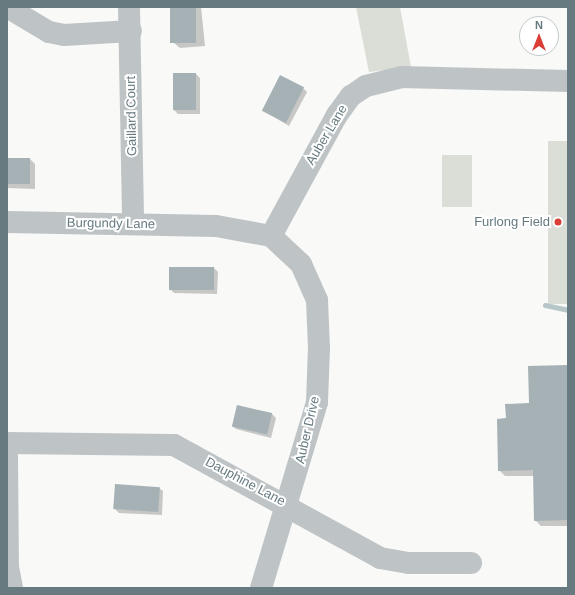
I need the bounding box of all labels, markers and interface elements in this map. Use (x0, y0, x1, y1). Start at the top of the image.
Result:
north arrow (519, 16, 559, 56)
text: N (535, 19, 543, 31)
street label: Gaillard Court (124, 76, 140, 156)
street label: Auber Lane (303, 102, 351, 168)
place label: Furlong Field (474, 214, 550, 230)
street label: Burgundy Lane (67, 215, 155, 233)
marker: Furlong Field (553, 217, 563, 227)
street label: Auber Drive (293, 395, 323, 465)
street label: Dauphine Lane (202, 454, 288, 510)

